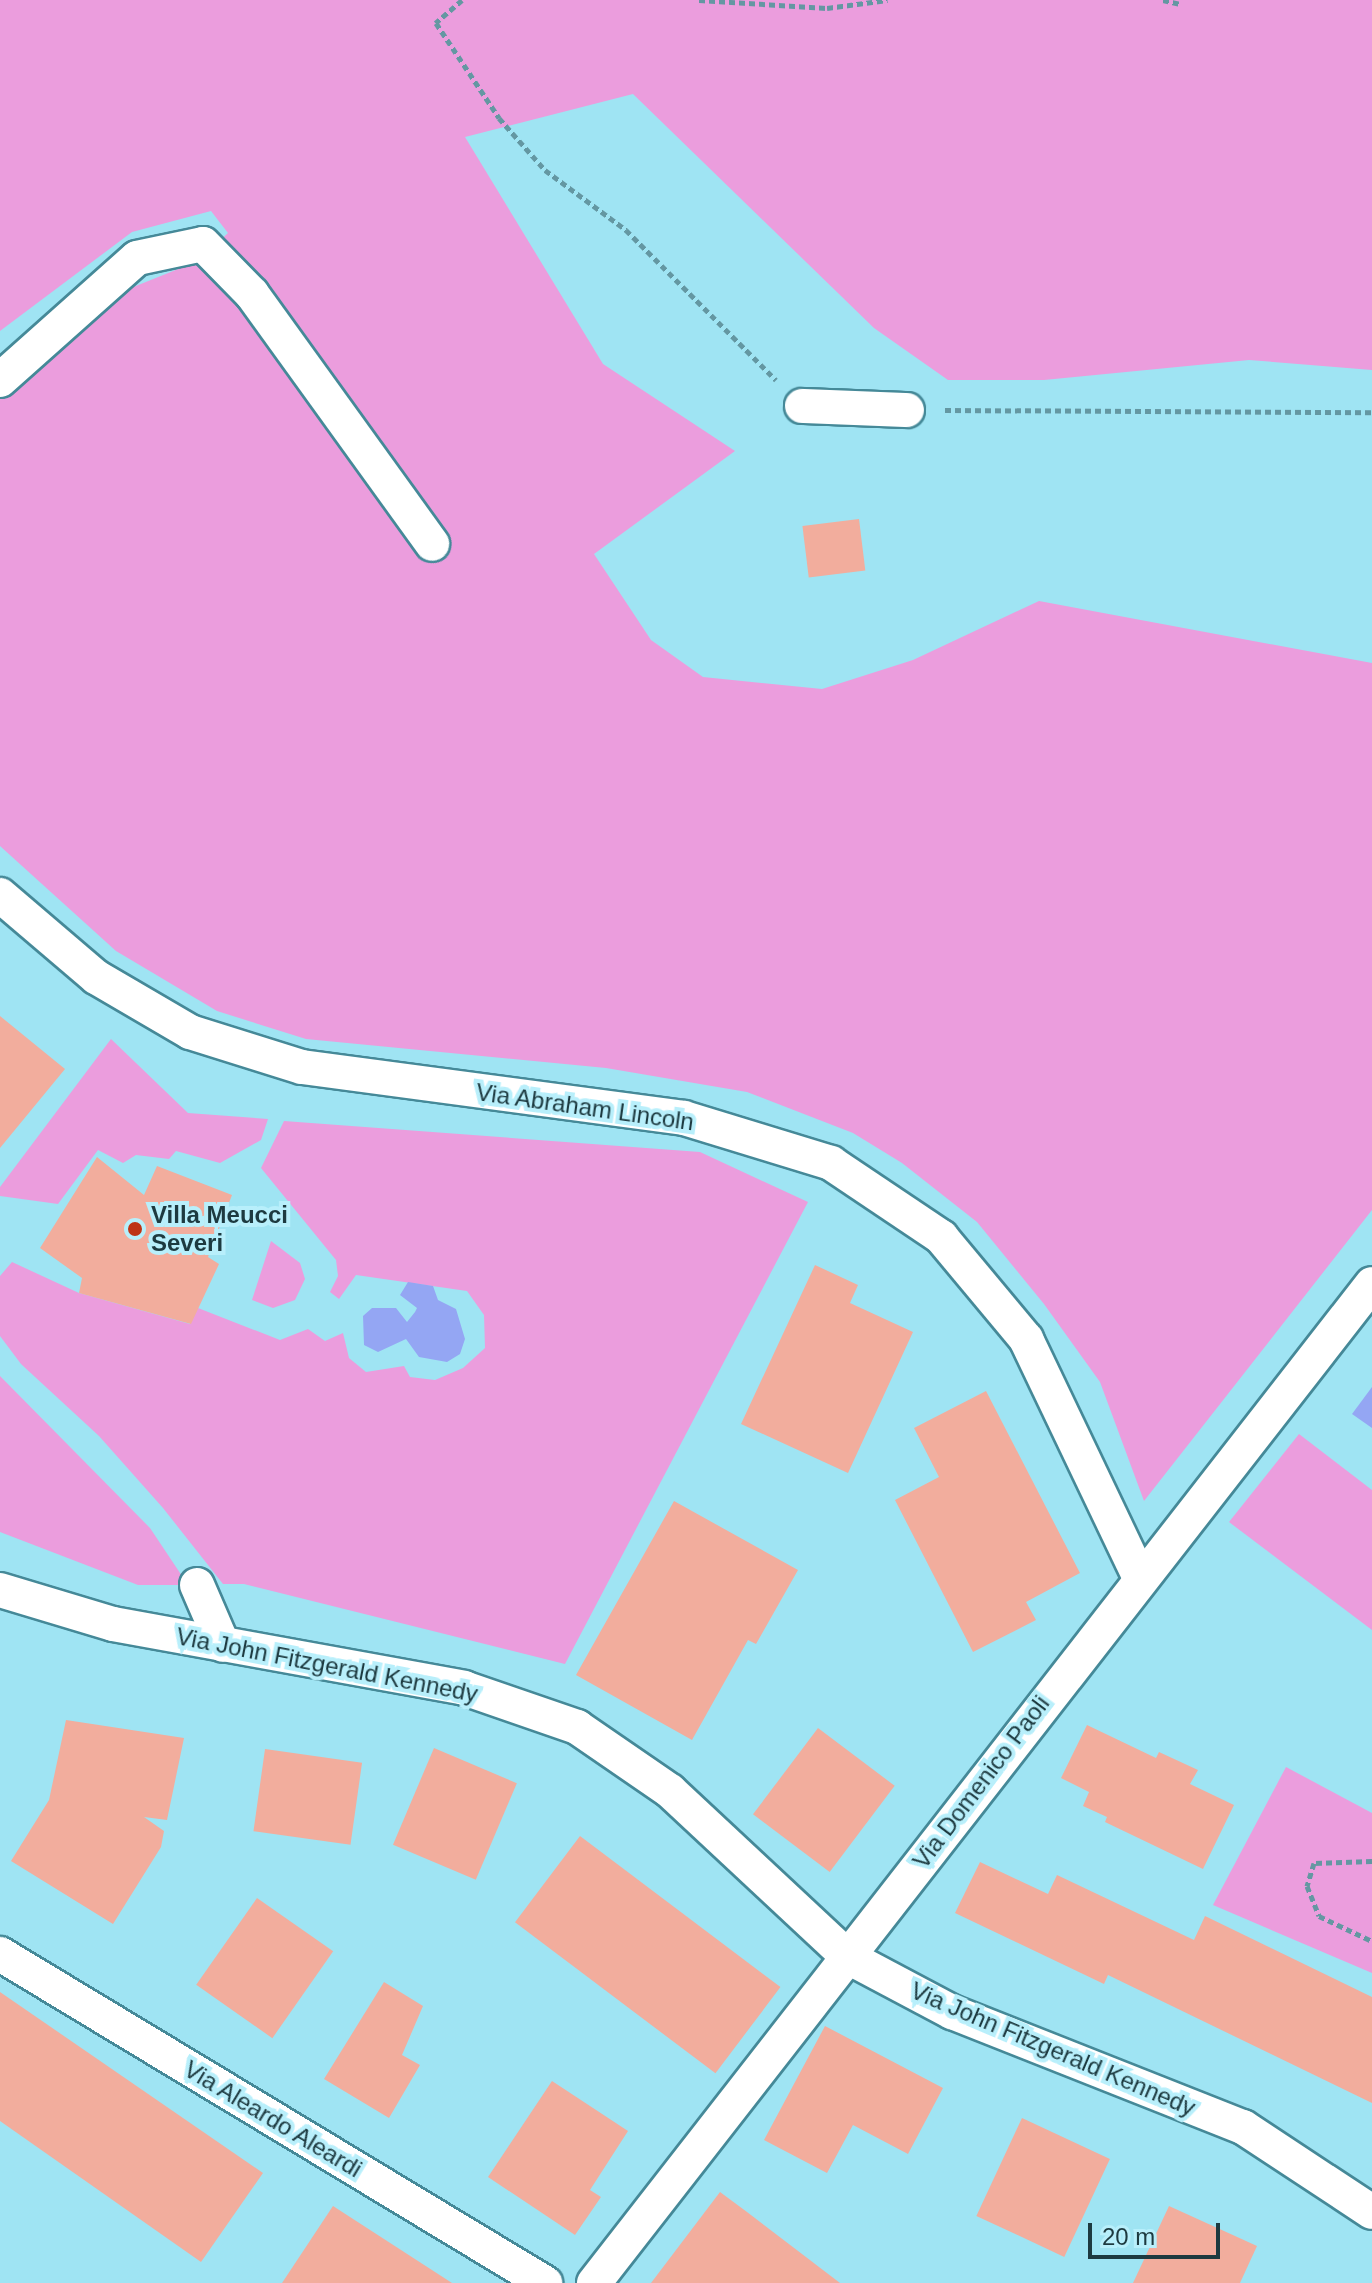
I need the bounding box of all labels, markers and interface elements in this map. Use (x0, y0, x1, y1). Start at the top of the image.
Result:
street label: Via Abraham Lincoln (474, 1077, 696, 1137)
place label: Villa Meucci Severi (151, 1201, 288, 1257)
marker: Villa Meucci Severi (126, 1220, 144, 1238)
street label: Via John Fitzgerald Kennedy (174, 1622, 480, 1708)
street label: Via Domenico Paoli (907, 1690, 1055, 1874)
street label: Via John Fitzgerald Kennedy (906, 1976, 1200, 2122)
street label: Via Aleardo Aleardi (178, 2054, 368, 2184)
scale bar (1092, 2207, 1224, 2257)
text: 20 m (1102, 2223, 1155, 2250)

